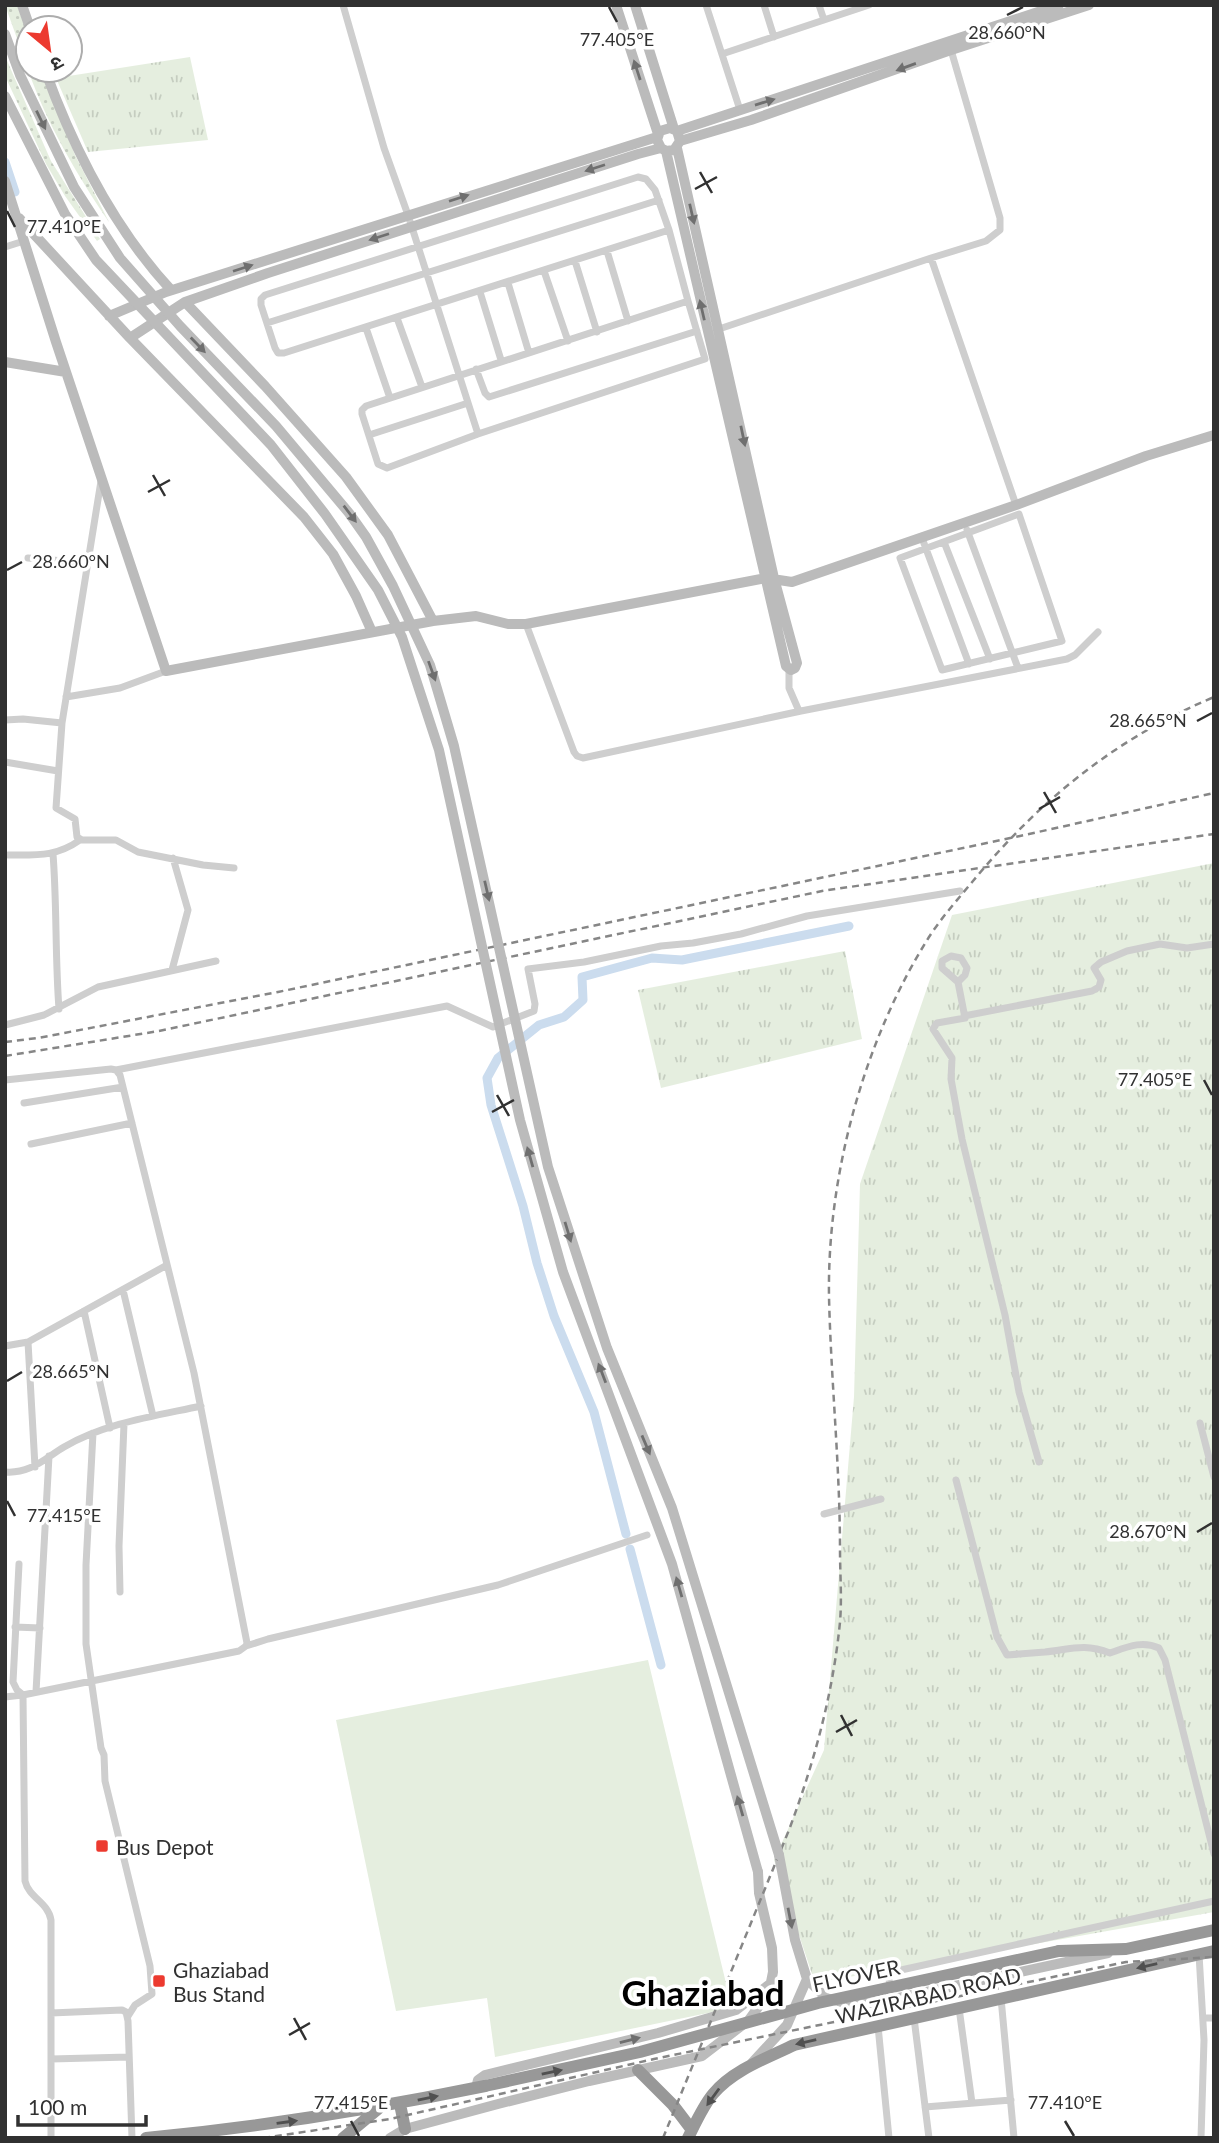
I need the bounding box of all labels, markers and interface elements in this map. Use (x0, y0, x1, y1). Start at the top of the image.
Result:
north arrow (14, 14, 84, 84)
text: 28.660°N (968, 21, 1046, 43)
text: 77.405°E (580, 28, 654, 50)
text: उ (46, 52, 68, 77)
one-way arrow (631, 59, 641, 80)
one-way arrow (896, 61, 917, 72)
one-way arrow (754, 97, 775, 107)
one-way arrow (36, 110, 47, 130)
one-way arrow (585, 163, 606, 173)
one-way arrow (449, 193, 470, 203)
one-way arrow (687, 203, 698, 225)
text: 77.410°E (27, 215, 101, 237)
one-way arrow (368, 232, 389, 242)
one-way arrow (232, 262, 253, 272)
one-way arrow (697, 299, 708, 321)
one-way arrow (190, 336, 206, 353)
one-way arrow (737, 425, 748, 447)
one-way arrow (342, 505, 357, 523)
text: 28.660°N (32, 550, 110, 572)
one-way arrow (427, 660, 438, 681)
text: 28.665°N (1109, 709, 1187, 731)
one-way arrow (482, 881, 493, 903)
text: 77.405°E (1118, 1068, 1192, 1090)
one-way arrow (525, 1147, 535, 1168)
one-way arrow (563, 1222, 573, 1243)
text: 28.665°N (32, 1360, 110, 1382)
one-way arrow (596, 1363, 607, 1384)
one-way arrow (641, 1435, 652, 1456)
text: 77.415°E (27, 1504, 101, 1526)
text: 28.670°N (1109, 1520, 1187, 1542)
one-way arrow (673, 1576, 683, 1597)
one-way arrow (734, 1796, 744, 1817)
place label: Bus Depot (116, 1834, 214, 1859)
marker: Bus Depot (94, 1838, 110, 1854)
one-way arrow (785, 1907, 796, 1929)
street label: FLYOVER (810, 1953, 903, 1996)
place label: Ghaziabad Bus Stand (173, 1957, 269, 2006)
one-way arrow (1136, 1960, 1158, 1971)
street label: WAZIRABAD ROAD (833, 1962, 1023, 2028)
district label: Ghaziabad (621, 1971, 785, 2013)
marker: Ghaziabad Bus Stand (151, 1973, 167, 1989)
one-way arrow (619, 2034, 641, 2045)
one-way arrow (794, 2037, 816, 2048)
one-way arrow (541, 2066, 563, 2077)
scale bar (18, 2084, 145, 2128)
one-way arrow (705, 2088, 720, 2106)
text: 77.415°E (314, 2091, 388, 2113)
text: 77.410°E (1028, 2091, 1102, 2113)
one-way arrow (417, 2092, 439, 2103)
text: 100 m (28, 2094, 87, 2119)
one-way arrow (276, 2116, 298, 2127)

